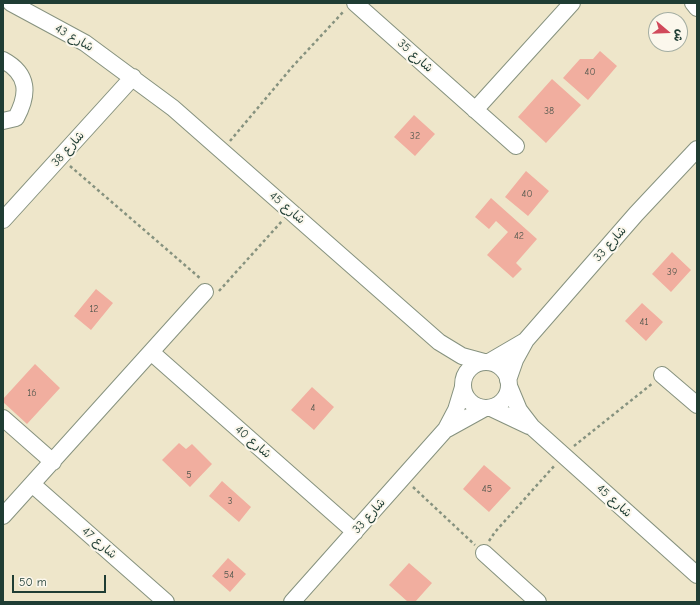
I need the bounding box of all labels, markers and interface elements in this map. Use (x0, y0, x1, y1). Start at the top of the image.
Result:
north arrow (648, 12, 688, 52)
street label: شارع 43 (52, 21, 96, 55)
text: ش (671, 28, 687, 44)
street label: شارع 35 (394, 36, 436, 76)
house number: 40 (585, 66, 595, 78)
house number: 38 (544, 105, 554, 117)
street label: شارع 38 (49, 128, 87, 170)
house number: 32 (410, 130, 420, 142)
house number: 40 (522, 188, 532, 200)
street label: شارع 45 (266, 189, 308, 227)
street label: شارع 33 (591, 224, 629, 264)
house number: 42 (514, 230, 524, 242)
house number: 39 (667, 266, 677, 278)
house number: 12 (89, 303, 99, 315)
house number: 41 (640, 316, 648, 328)
house number: 16 (27, 387, 37, 399)
house number: 4 (311, 402, 315, 414)
street label: شارع 40 (232, 422, 274, 462)
house number: 5 (186, 469, 192, 481)
street label: شارع 45 (593, 482, 635, 520)
house number: 45 (482, 483, 492, 495)
house number: 3 (227, 495, 233, 507)
street label: شارع 33 (350, 496, 388, 536)
street label: شارع 47 (79, 524, 119, 562)
scale bar (14, 567, 108, 593)
house number: 54 (224, 569, 234, 581)
text: 50 m (19, 575, 47, 589)

